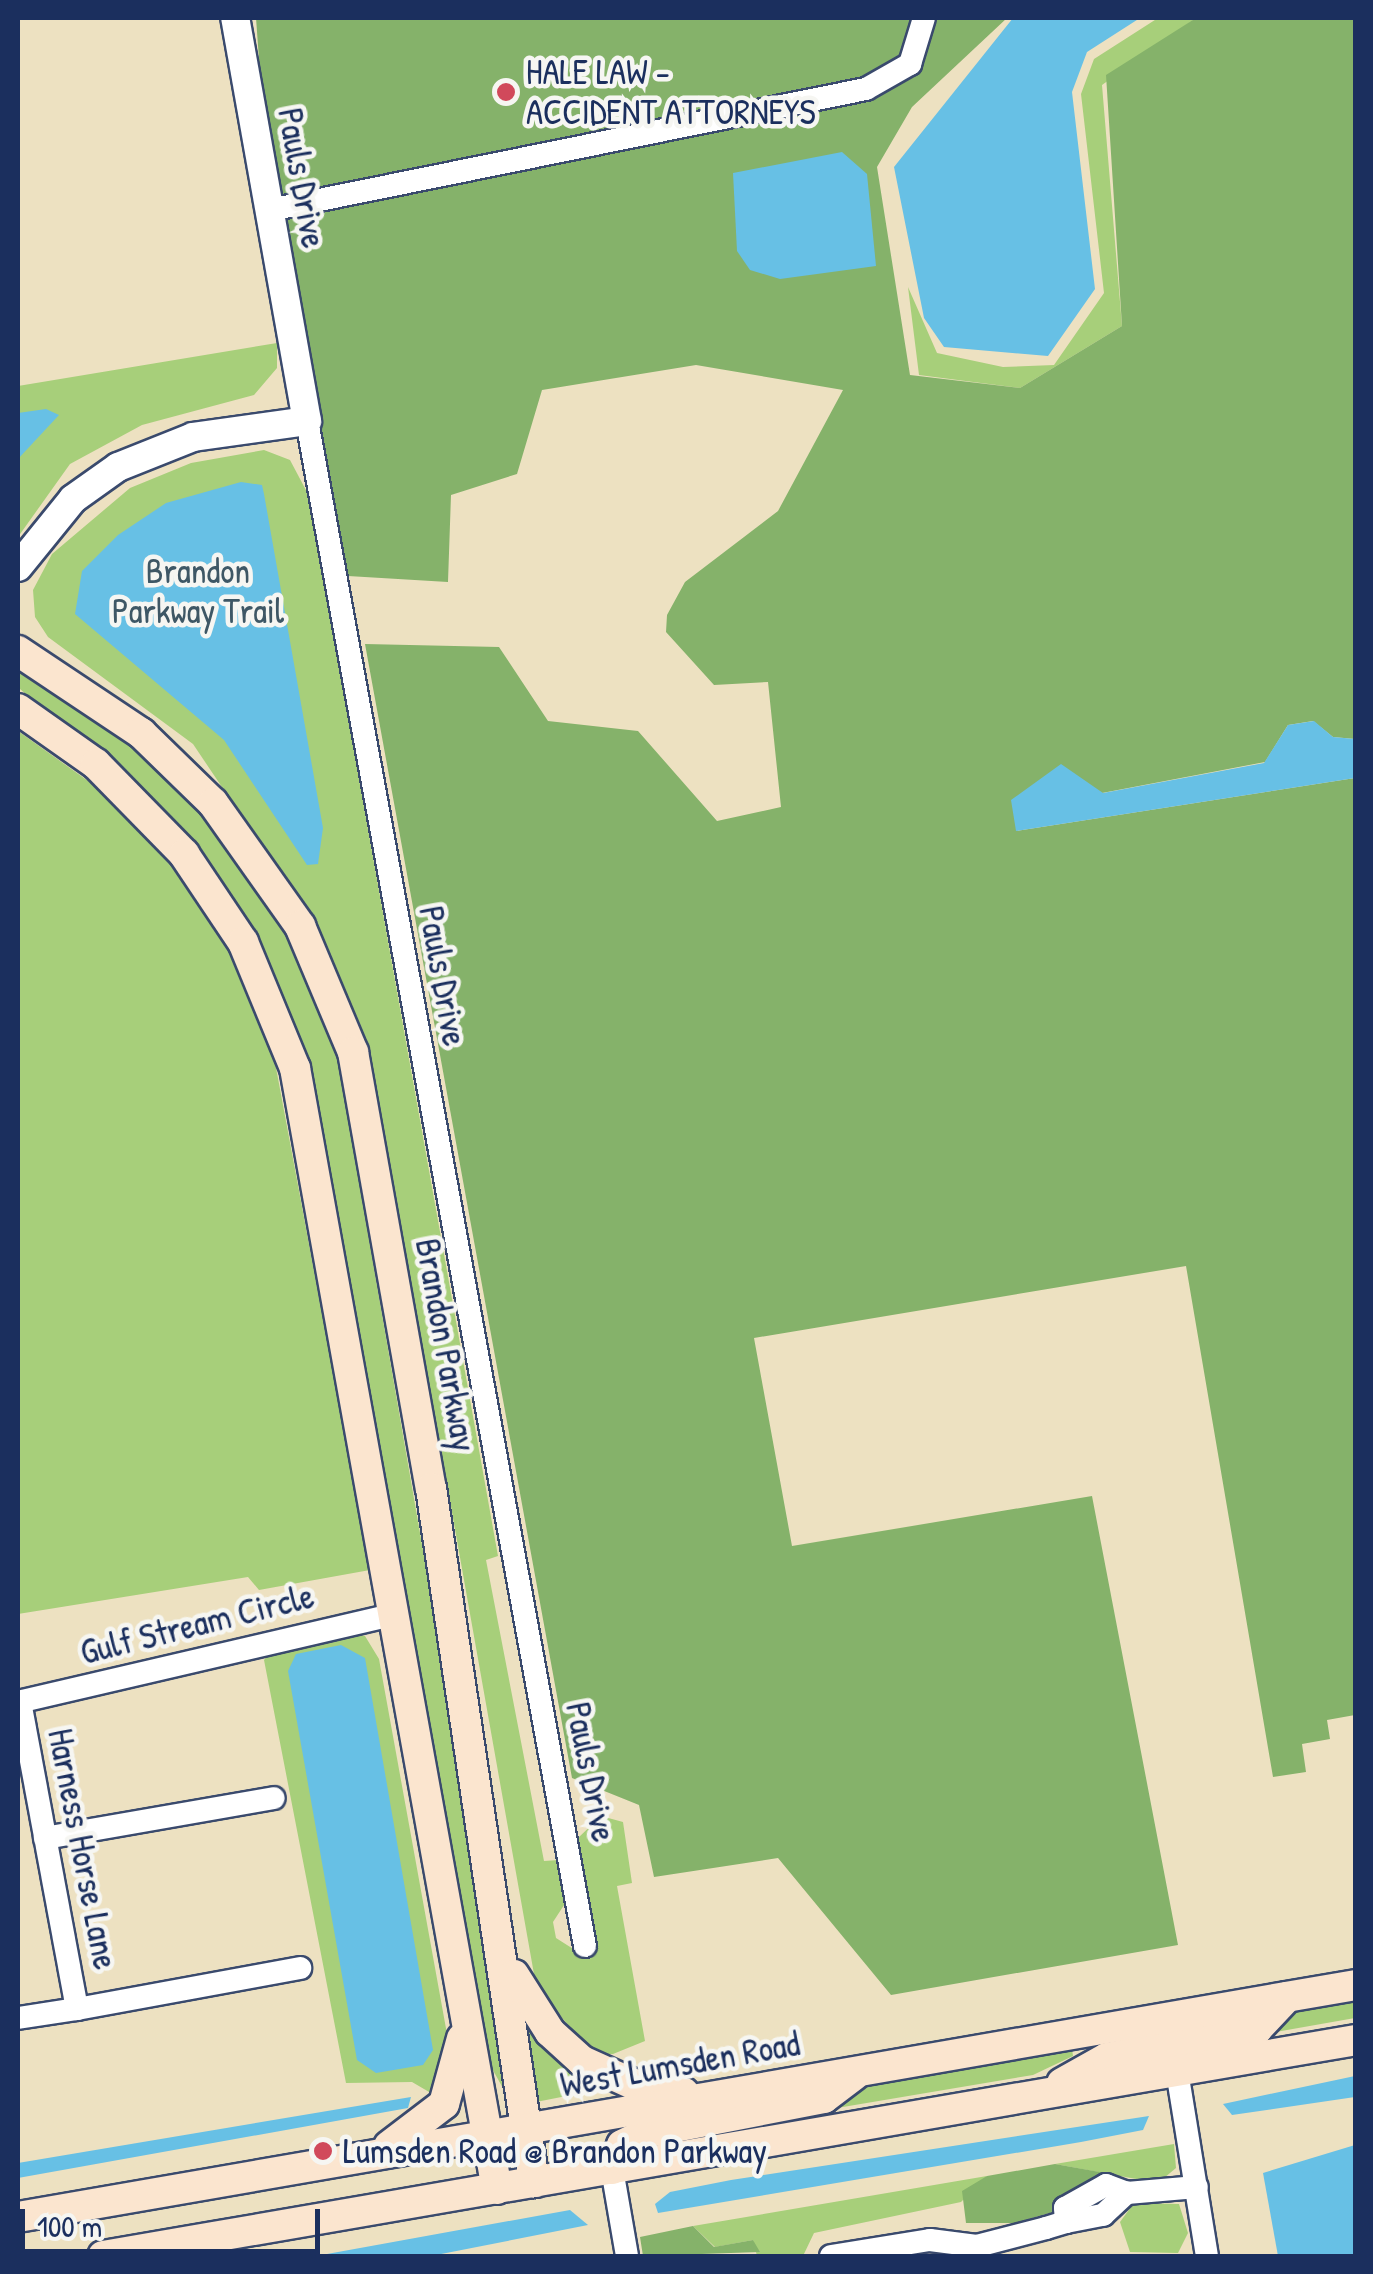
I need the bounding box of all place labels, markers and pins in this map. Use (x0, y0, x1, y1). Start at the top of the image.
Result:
place label: HALE LAW - ACCIDENT ATTORNEYS (526, 51, 816, 133)
marker: HALE LAW - ACCIDENT ATTORNEYS (495, 81, 517, 103)
place label: Lumsden Road @ Brandon Parkway (343, 2130, 767, 2172)
marker: Lumsden Road @ Brandon Parkway (312, 2140, 334, 2162)

